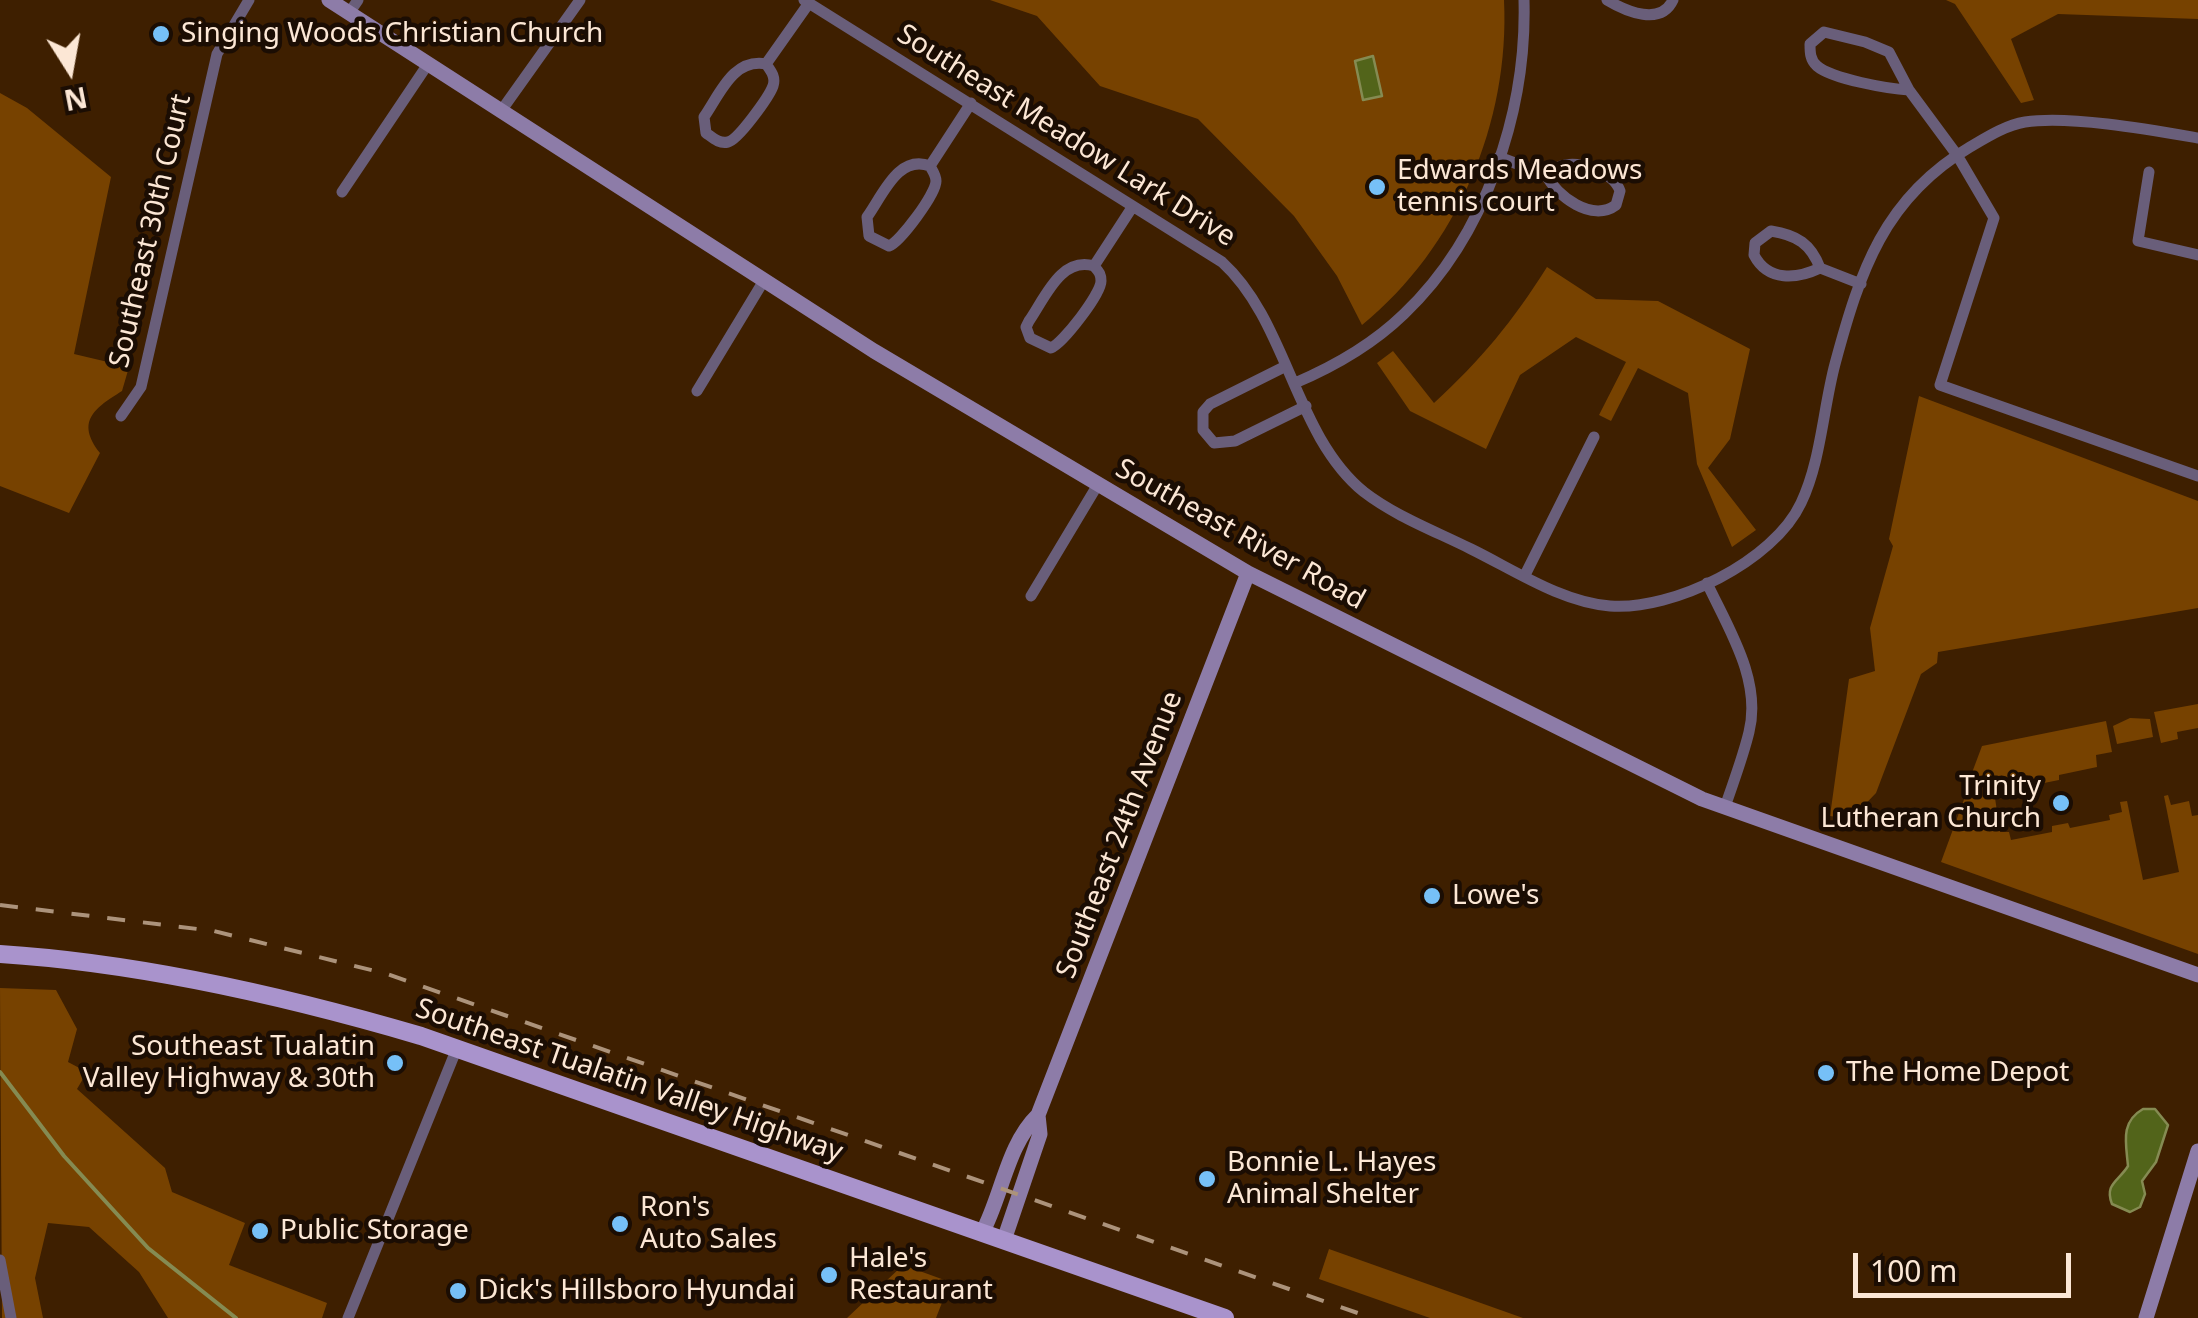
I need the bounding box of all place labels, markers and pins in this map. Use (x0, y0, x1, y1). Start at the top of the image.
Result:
place label: Singing Woods Christian Church (181, 17, 603, 51)
marker: Singing Woods Christian Church (150, 23, 172, 45)
place label: Edwards Meadows tennis court (1397, 154, 1642, 220)
marker: Edwards Meadows tennis court (1366, 176, 1388, 198)
place label: Trinity Lutheran Church (1820, 770, 2041, 836)
marker: Trinity Lutheran Church (2050, 792, 2072, 814)
place label: Lowe's (1452, 879, 1539, 913)
marker: Lowe's (1421, 885, 1443, 907)
place label: Southeast Tualatin Valley Highway & 30th (83, 1030, 375, 1096)
marker: Southeast Tualatin Valley Highway & 30th (384, 1052, 406, 1074)
place label: The Home Depot (1846, 1056, 2069, 1090)
marker: The Home Depot (1815, 1062, 1837, 1084)
place label: Bonnie L. Hayes Animal Shelter (1227, 1146, 1436, 1212)
marker: Bonnie L. Hayes Animal Shelter (1196, 1168, 1218, 1190)
place label: Ron's Auto Sales (640, 1191, 777, 1257)
marker: Ron's Auto Sales (609, 1213, 631, 1235)
place label: Public Storage (280, 1214, 469, 1248)
marker: Public Storage (249, 1220, 271, 1242)
place label: Hale's Restaurant (849, 1242, 993, 1308)
marker: Hale's Restaurant (818, 1264, 840, 1286)
place label: Dick's Hillsboro Hyundai (478, 1274, 795, 1308)
marker: Dick's Hillsboro Hyundai (447, 1280, 469, 1302)

